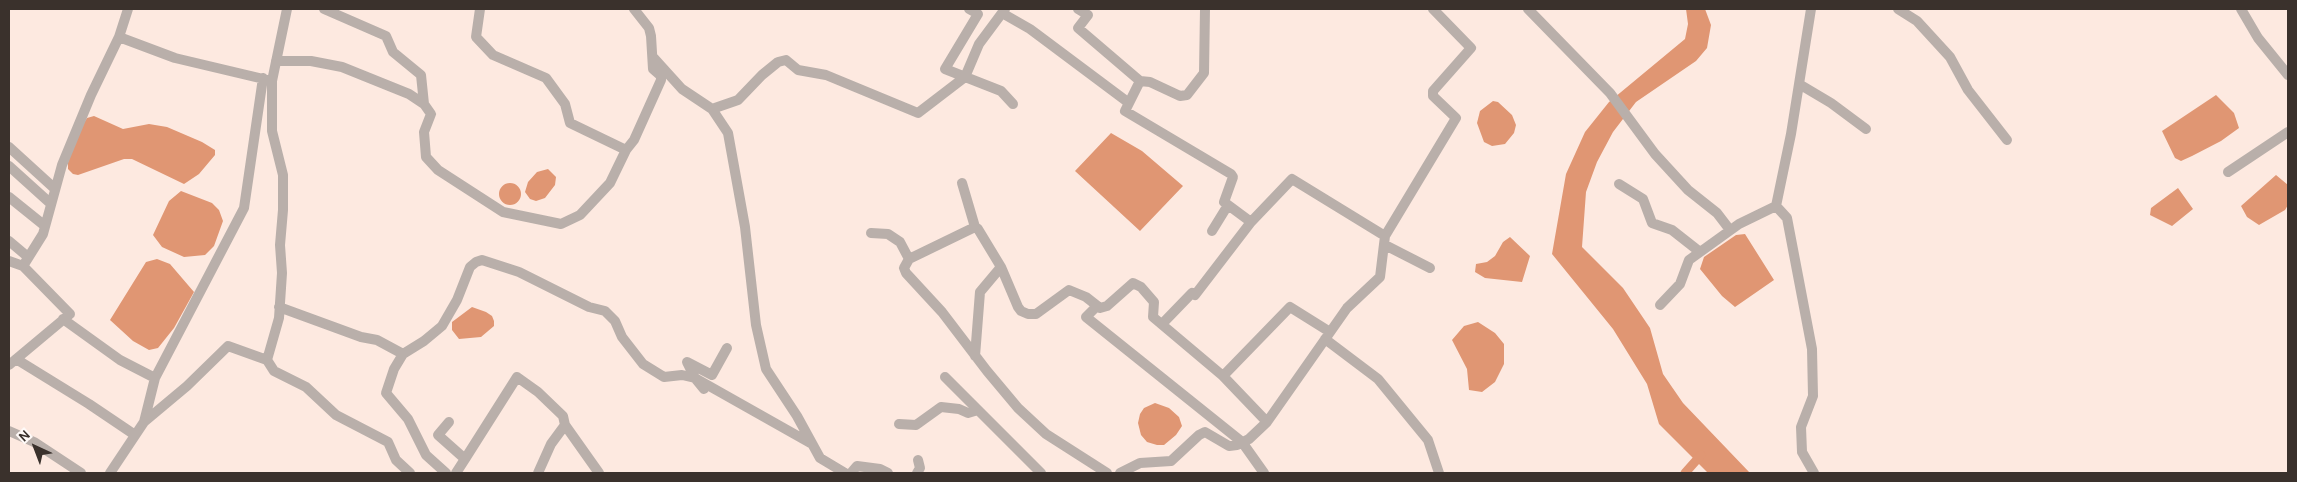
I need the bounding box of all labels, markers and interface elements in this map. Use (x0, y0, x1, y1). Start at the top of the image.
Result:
north arrow (10, 422, 60, 472)
text: N (15, 426, 34, 445)

